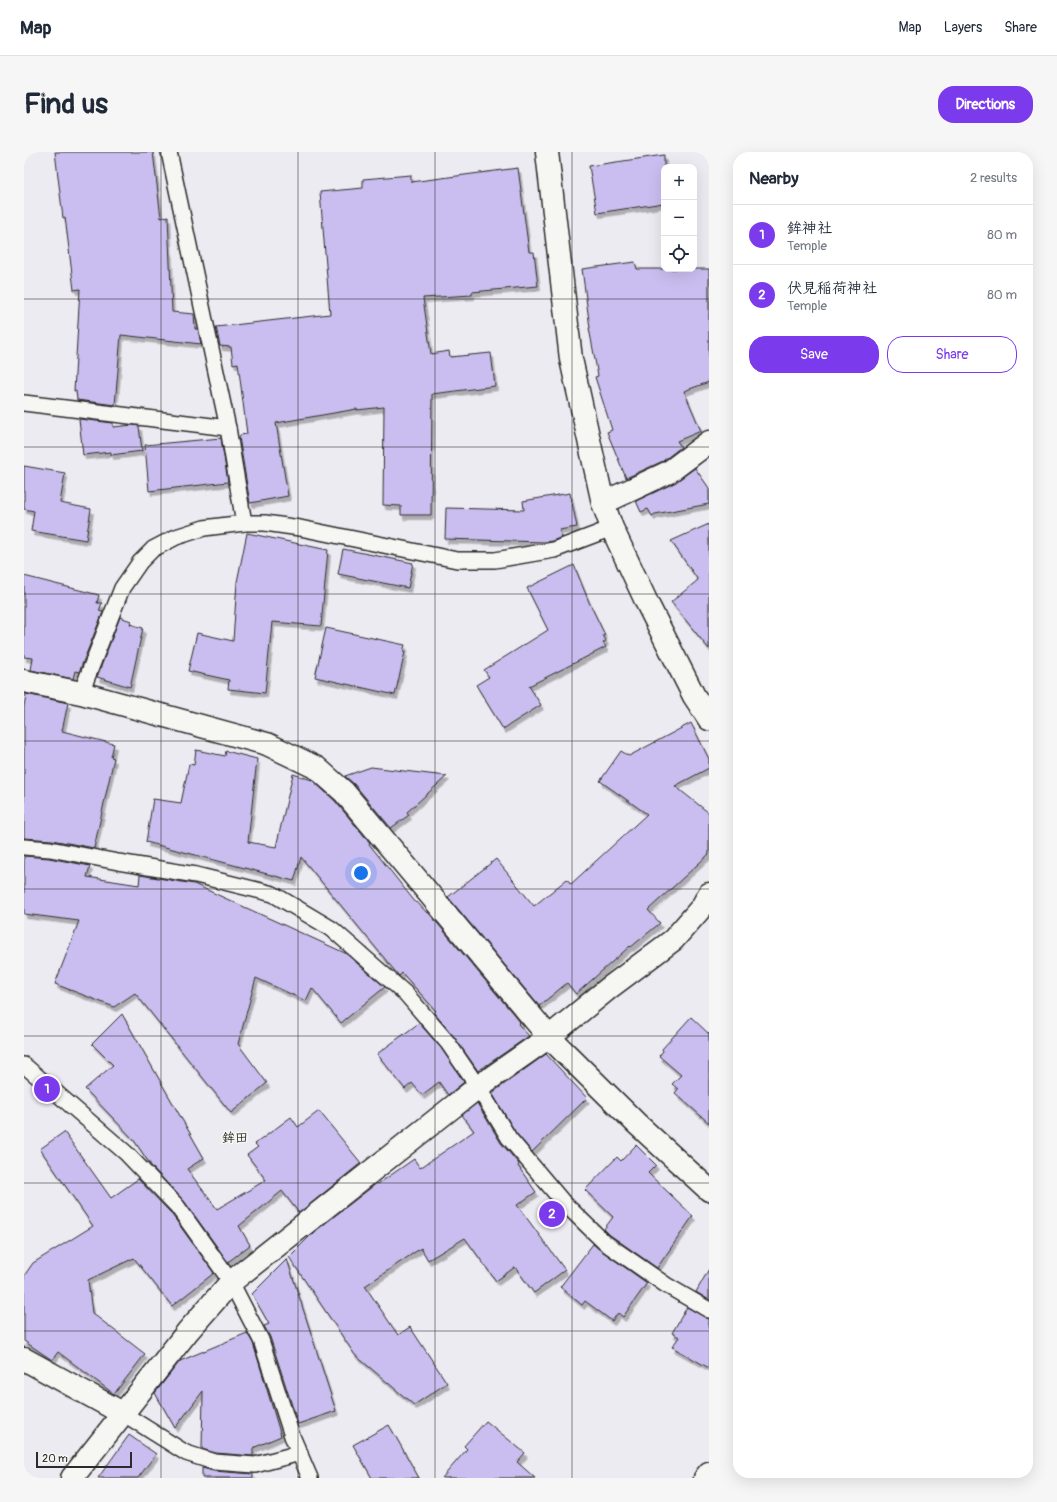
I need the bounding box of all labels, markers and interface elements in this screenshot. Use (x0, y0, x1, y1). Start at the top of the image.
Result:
text: Map (20, 16, 51, 40)
text: Map (899, 19, 922, 36)
text: Layers (944, 19, 982, 36)
text: Share (1004, 19, 1037, 36)
button: Directions (938, 86, 1033, 123)
text: Find us (24, 87, 108, 122)
map controls (661, 164, 697, 272)
button: + (661, 164, 697, 200)
text: Nearby (749, 168, 798, 189)
text: 2 results (970, 170, 1017, 186)
button: − (661, 200, 697, 236)
text: 鉾神社 (787, 219, 832, 238)
text: 1 (759, 227, 765, 243)
text: 80 m (987, 227, 1017, 243)
button: locate (661, 236, 697, 272)
text: Temple (787, 238, 827, 254)
text: 伏見稲荷神社 (787, 279, 877, 298)
text: 2 (758, 287, 766, 303)
text: 80 m (987, 287, 1017, 303)
text: Temple (787, 298, 827, 314)
button: Save (749, 336, 879, 373)
button: Share (887, 336, 1017, 373)
your location (351, 863, 371, 883)
pin: 1 (34, 1074, 60, 1104)
district label: 鉾田 (222, 1130, 248, 1146)
pin: 2 (539, 1199, 565, 1229)
scale bar (36, 1450, 132, 1469)
text: 20 m (42, 1452, 68, 1465)

